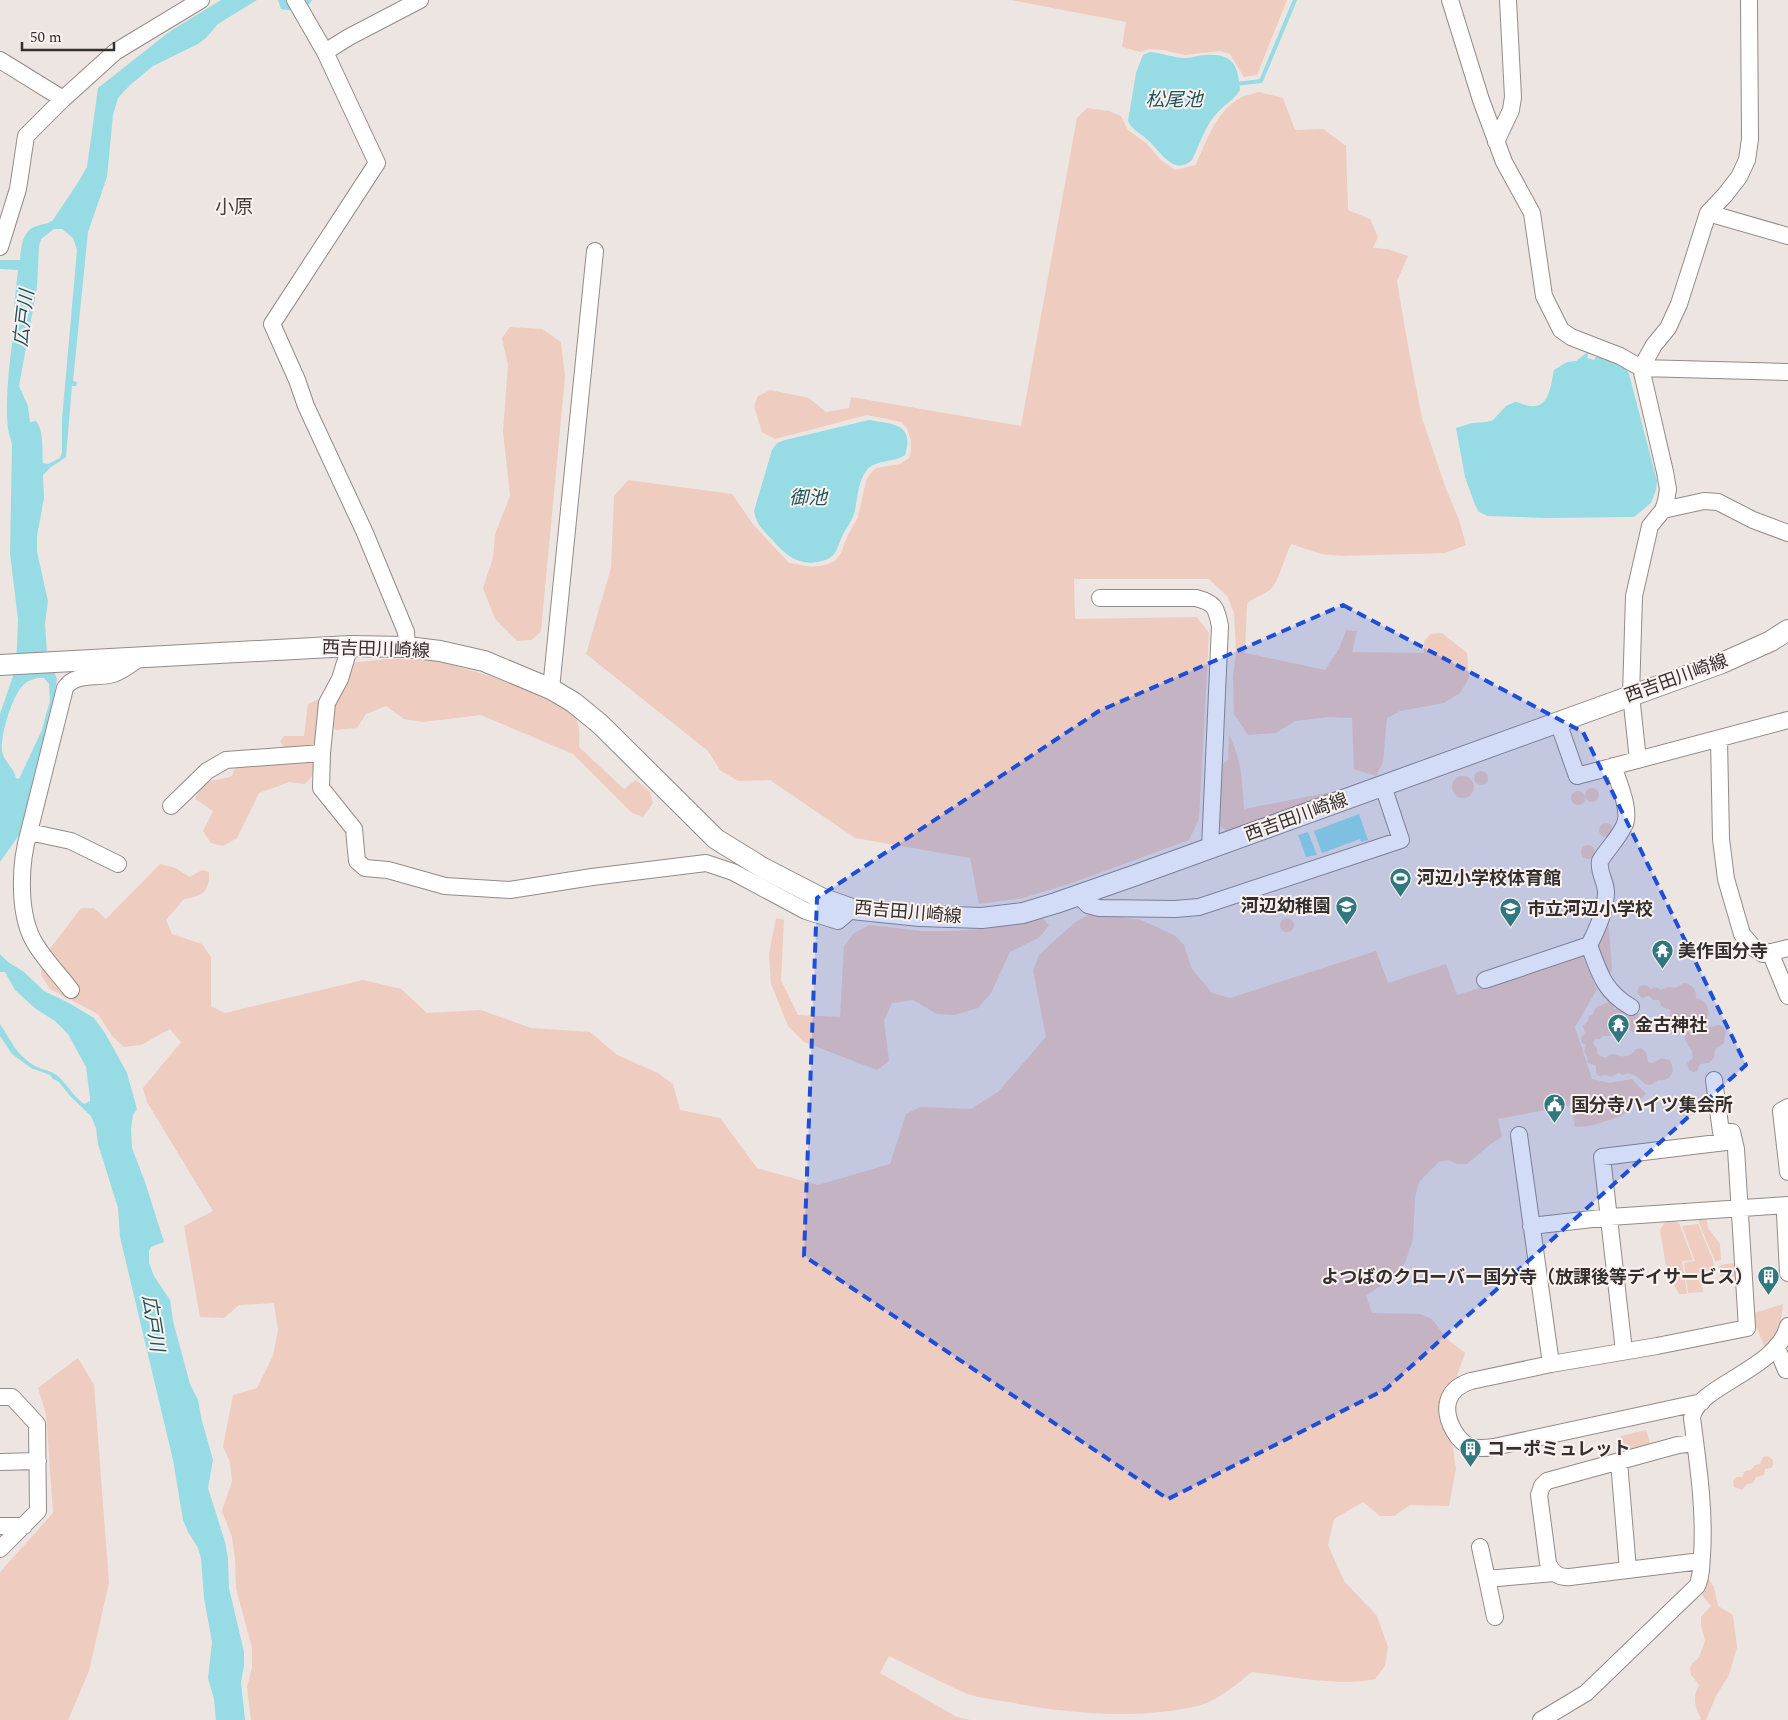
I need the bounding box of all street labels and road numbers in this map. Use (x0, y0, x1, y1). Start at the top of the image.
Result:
street label: 西吉田川崎線 (322, 634, 430, 665)
street label: 西吉田川崎線 (1621, 647, 1732, 710)
street label: 西吉田川崎線 (1241, 786, 1352, 849)
street label: 西吉田川崎線 (853, 894, 963, 931)

